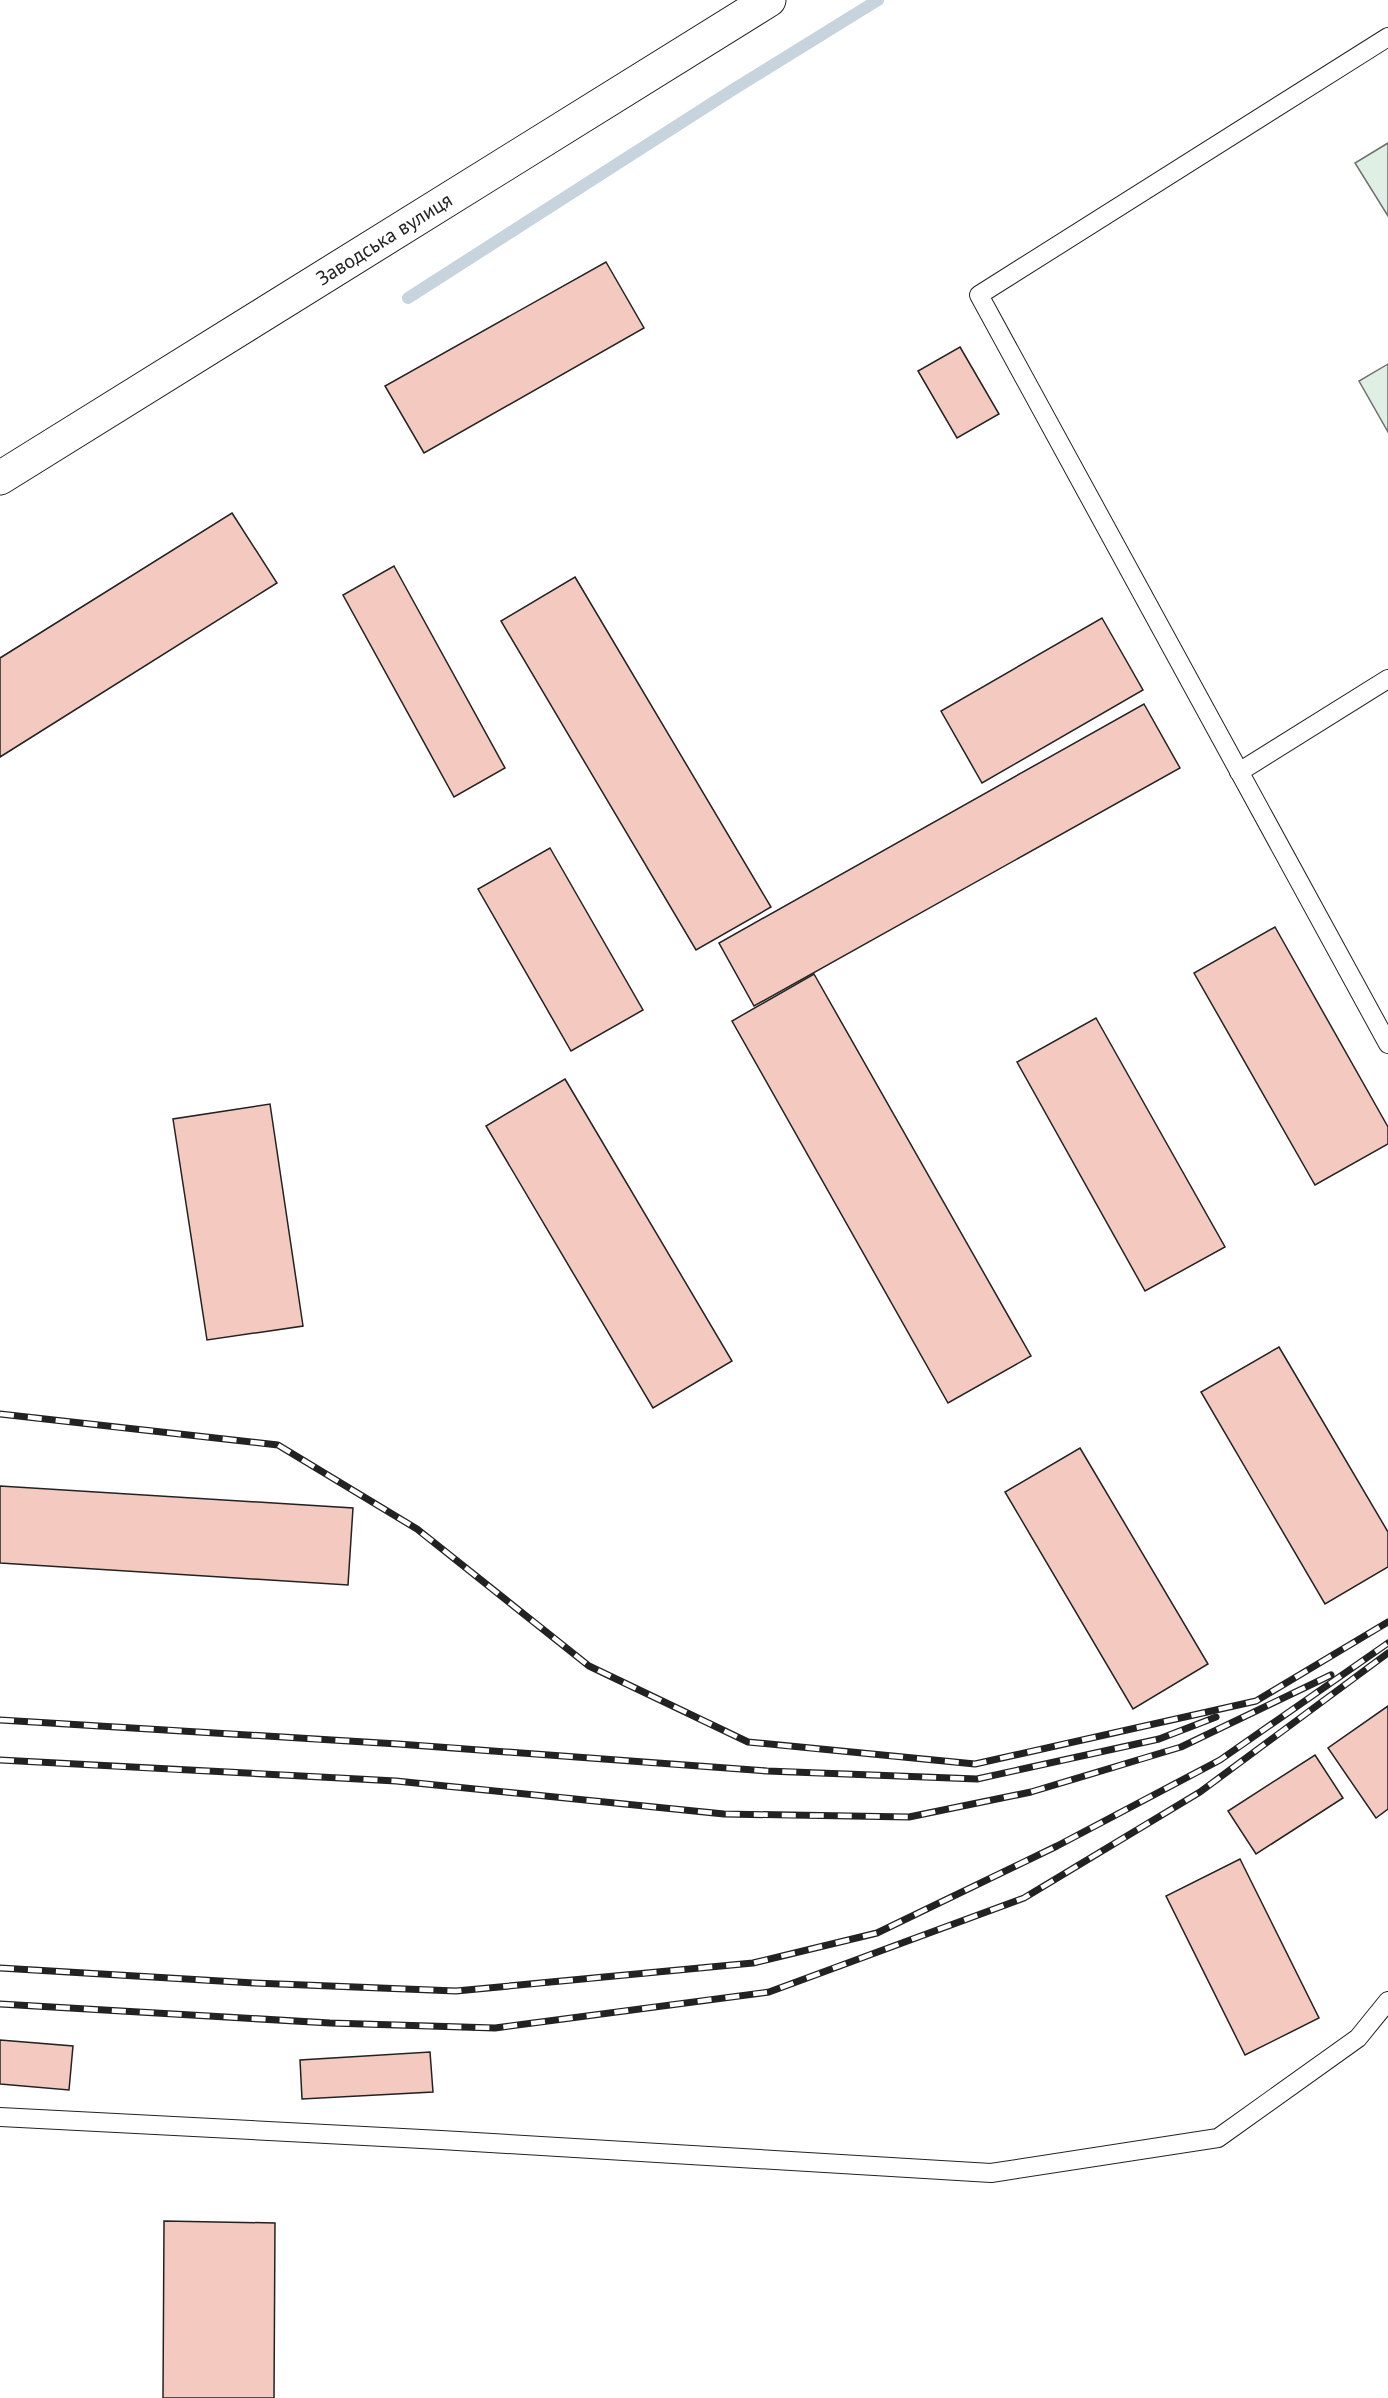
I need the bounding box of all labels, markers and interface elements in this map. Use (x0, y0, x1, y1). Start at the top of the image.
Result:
street label: Заводська вулиця (311, 187, 457, 291)

